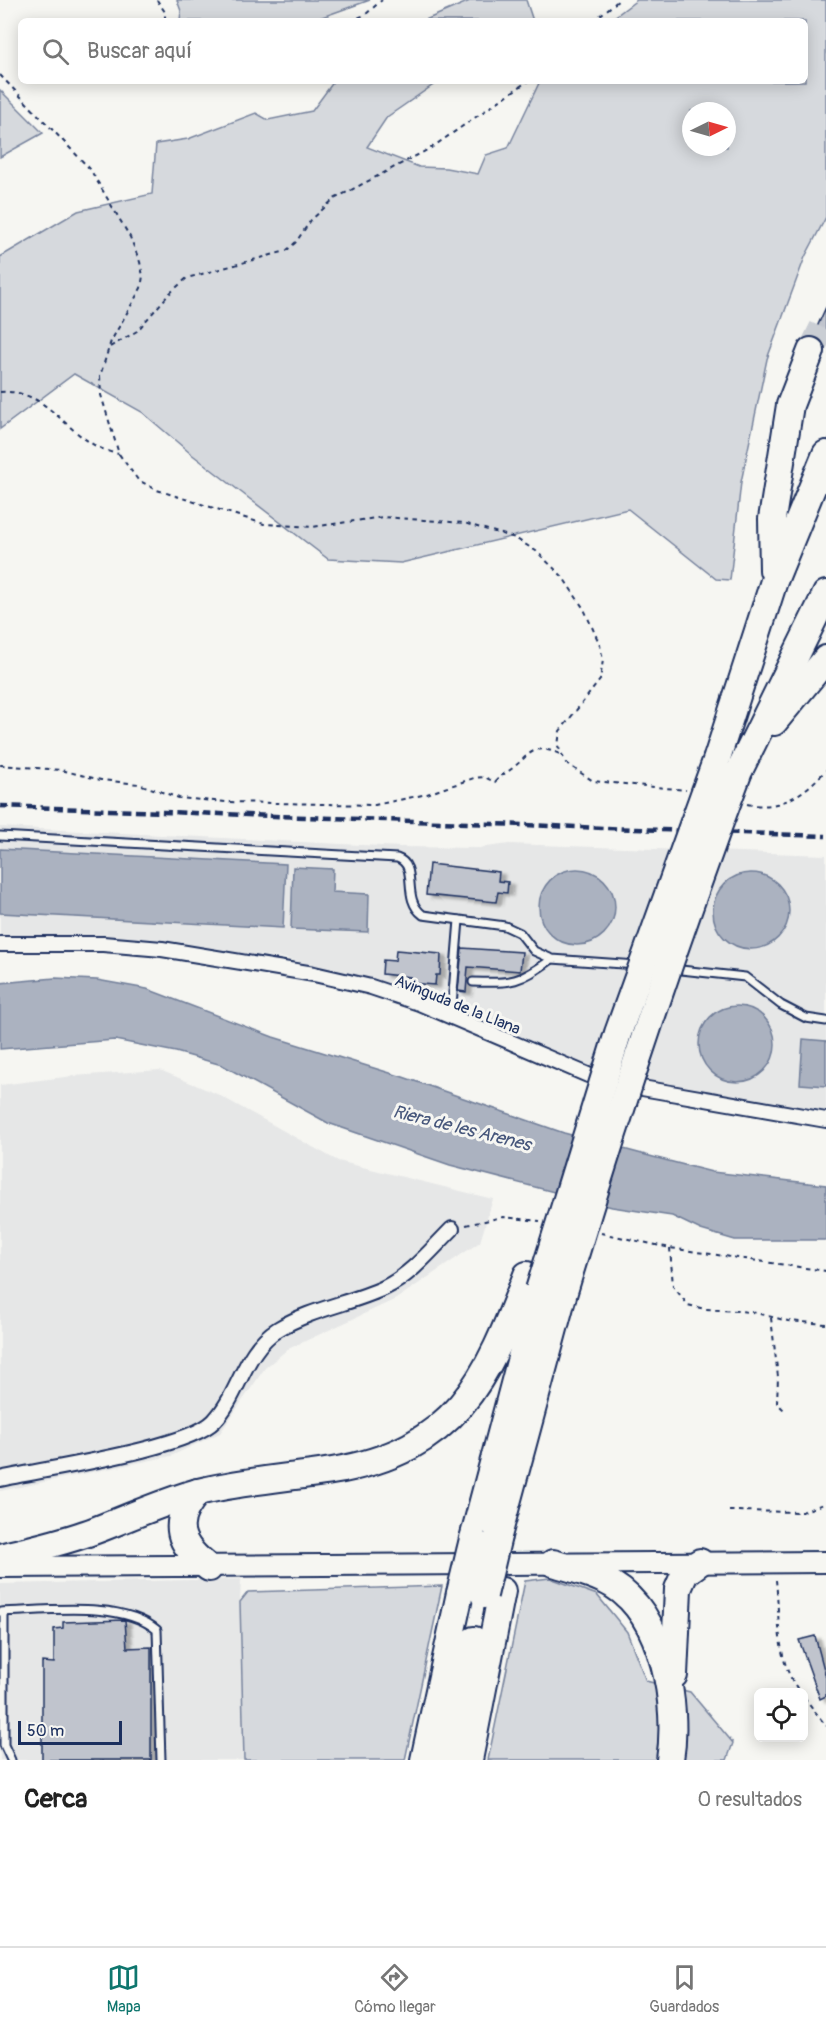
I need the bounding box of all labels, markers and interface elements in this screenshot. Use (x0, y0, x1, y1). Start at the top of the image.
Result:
search box (18, 18, 808, 84)
icon: search (39, 35, 72, 68)
text: Buscar aquí (87, 37, 192, 65)
north arrow (682, 102, 736, 156)
street label: Avinguda de la Llana (392, 971, 523, 1039)
water label: Riera de les Arenes (390, 1100, 535, 1157)
map controls (754, 1688, 808, 1742)
button: locate (754, 1688, 808, 1742)
scale bar (18, 1718, 122, 1746)
text: 50 m (27, 1721, 64, 1741)
text: Cerca (24, 1783, 87, 1815)
text: 0 resultados (698, 1787, 802, 1812)
tab: Mapa (107, 1961, 141, 2017)
tab: Cómo llegar (354, 1961, 436, 2017)
tab: Guardados (649, 1961, 719, 2017)

